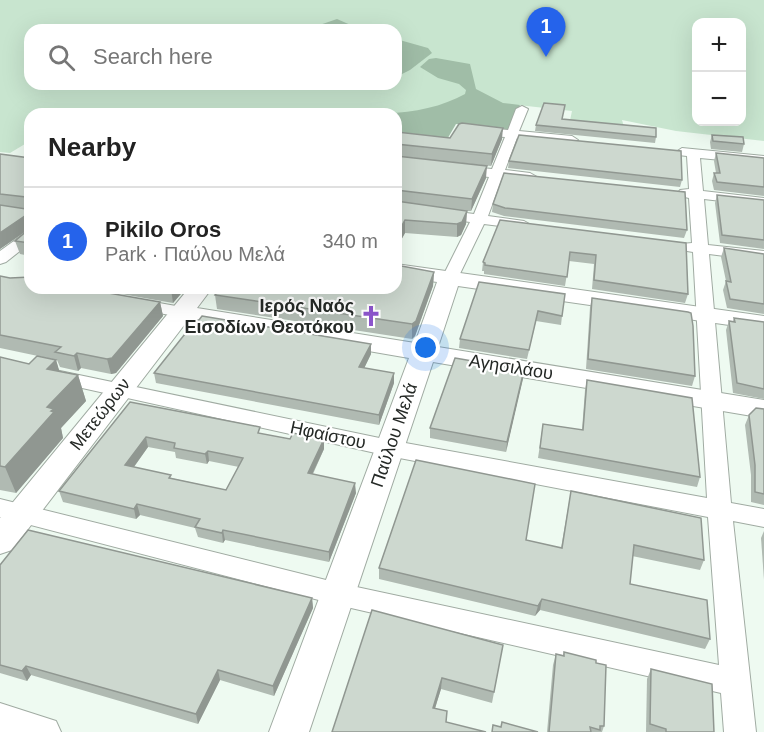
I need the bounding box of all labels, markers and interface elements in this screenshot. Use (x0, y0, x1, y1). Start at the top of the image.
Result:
pin: 1 (526, 8, 566, 57)
map controls (692, 18, 746, 126)
button: + (692, 18, 746, 72)
search box (24, 24, 402, 90)
icon: search (45, 41, 78, 74)
text: Search here (93, 44, 213, 69)
button: − (692, 72, 746, 126)
text: Nearby (48, 132, 136, 162)
text: Pikilo Oros (105, 217, 221, 242)
text: 1 (62, 230, 73, 252)
text: 340 m (322, 230, 378, 252)
text: Park · Παύλου Μελά (105, 243, 285, 265)
place label: Ιερός Ναός Εισοδίων Θεοτόκου (185, 296, 354, 337)
church icon: Ιερός Ναός Εισοδίων Θεοτόκου (359, 304, 383, 328)
your location (411, 333, 440, 362)
street label: Αγησιλάου (468, 350, 554, 384)
street label: Μετεώρων (66, 374, 134, 454)
street label: Παύλου Μελά (367, 380, 421, 490)
street label: Ηφαίστου (288, 417, 368, 453)

